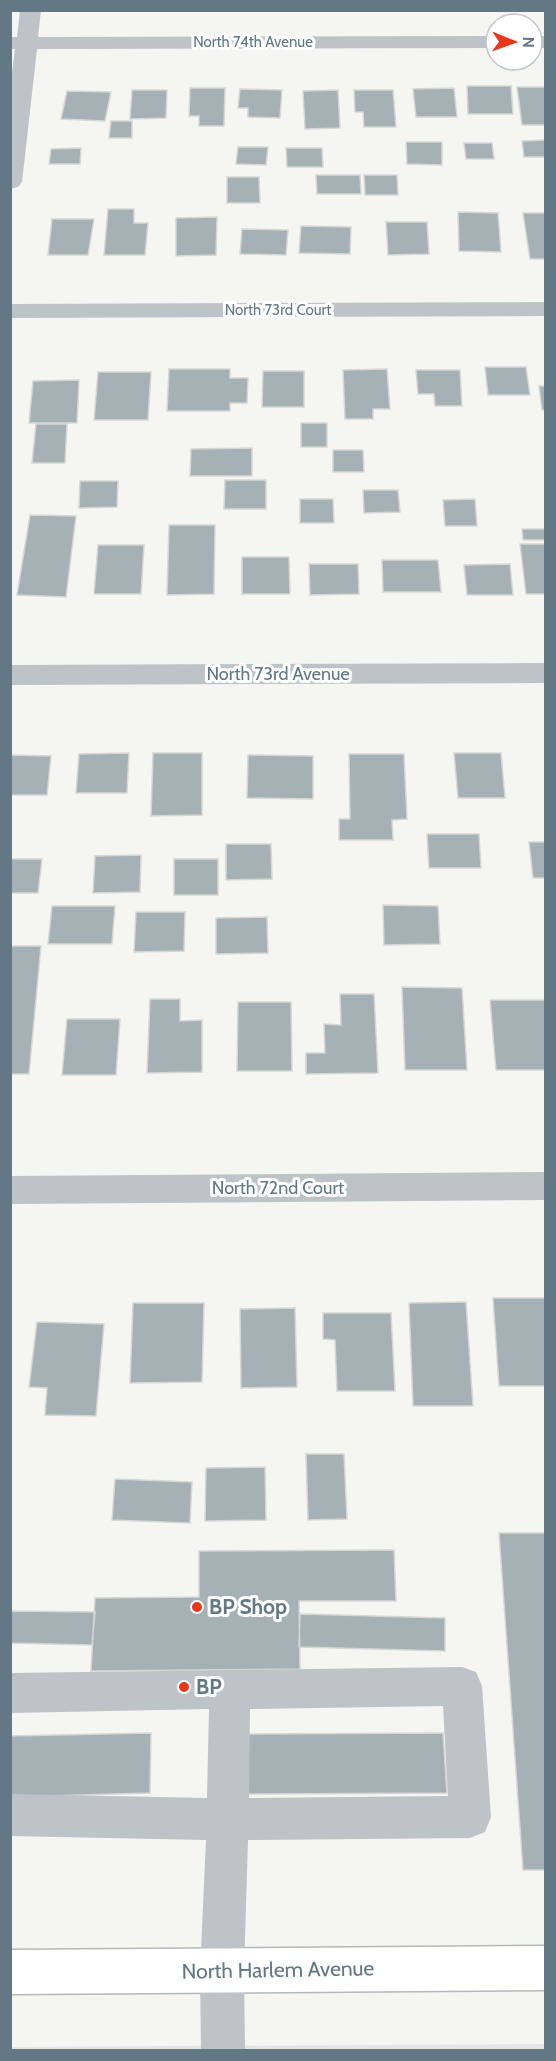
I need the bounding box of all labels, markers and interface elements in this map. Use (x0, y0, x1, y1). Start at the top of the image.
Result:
north arrow (484, 12, 544, 72)
street label: North 74th Avenue (193, 33, 313, 51)
text: N (519, 36, 538, 48)
street label: North 73rd Court (225, 301, 331, 319)
street label: North 73rd Avenue (206, 663, 350, 685)
street label: North 72nd Court (212, 1177, 344, 1199)
place label: BP Shop (209, 1594, 287, 1619)
marker: BP Shop (190, 1600, 204, 1614)
place label: BP (196, 1674, 222, 1699)
marker: BP (177, 1680, 191, 1694)
street label: North Harlem Avenue (182, 1955, 375, 1984)

